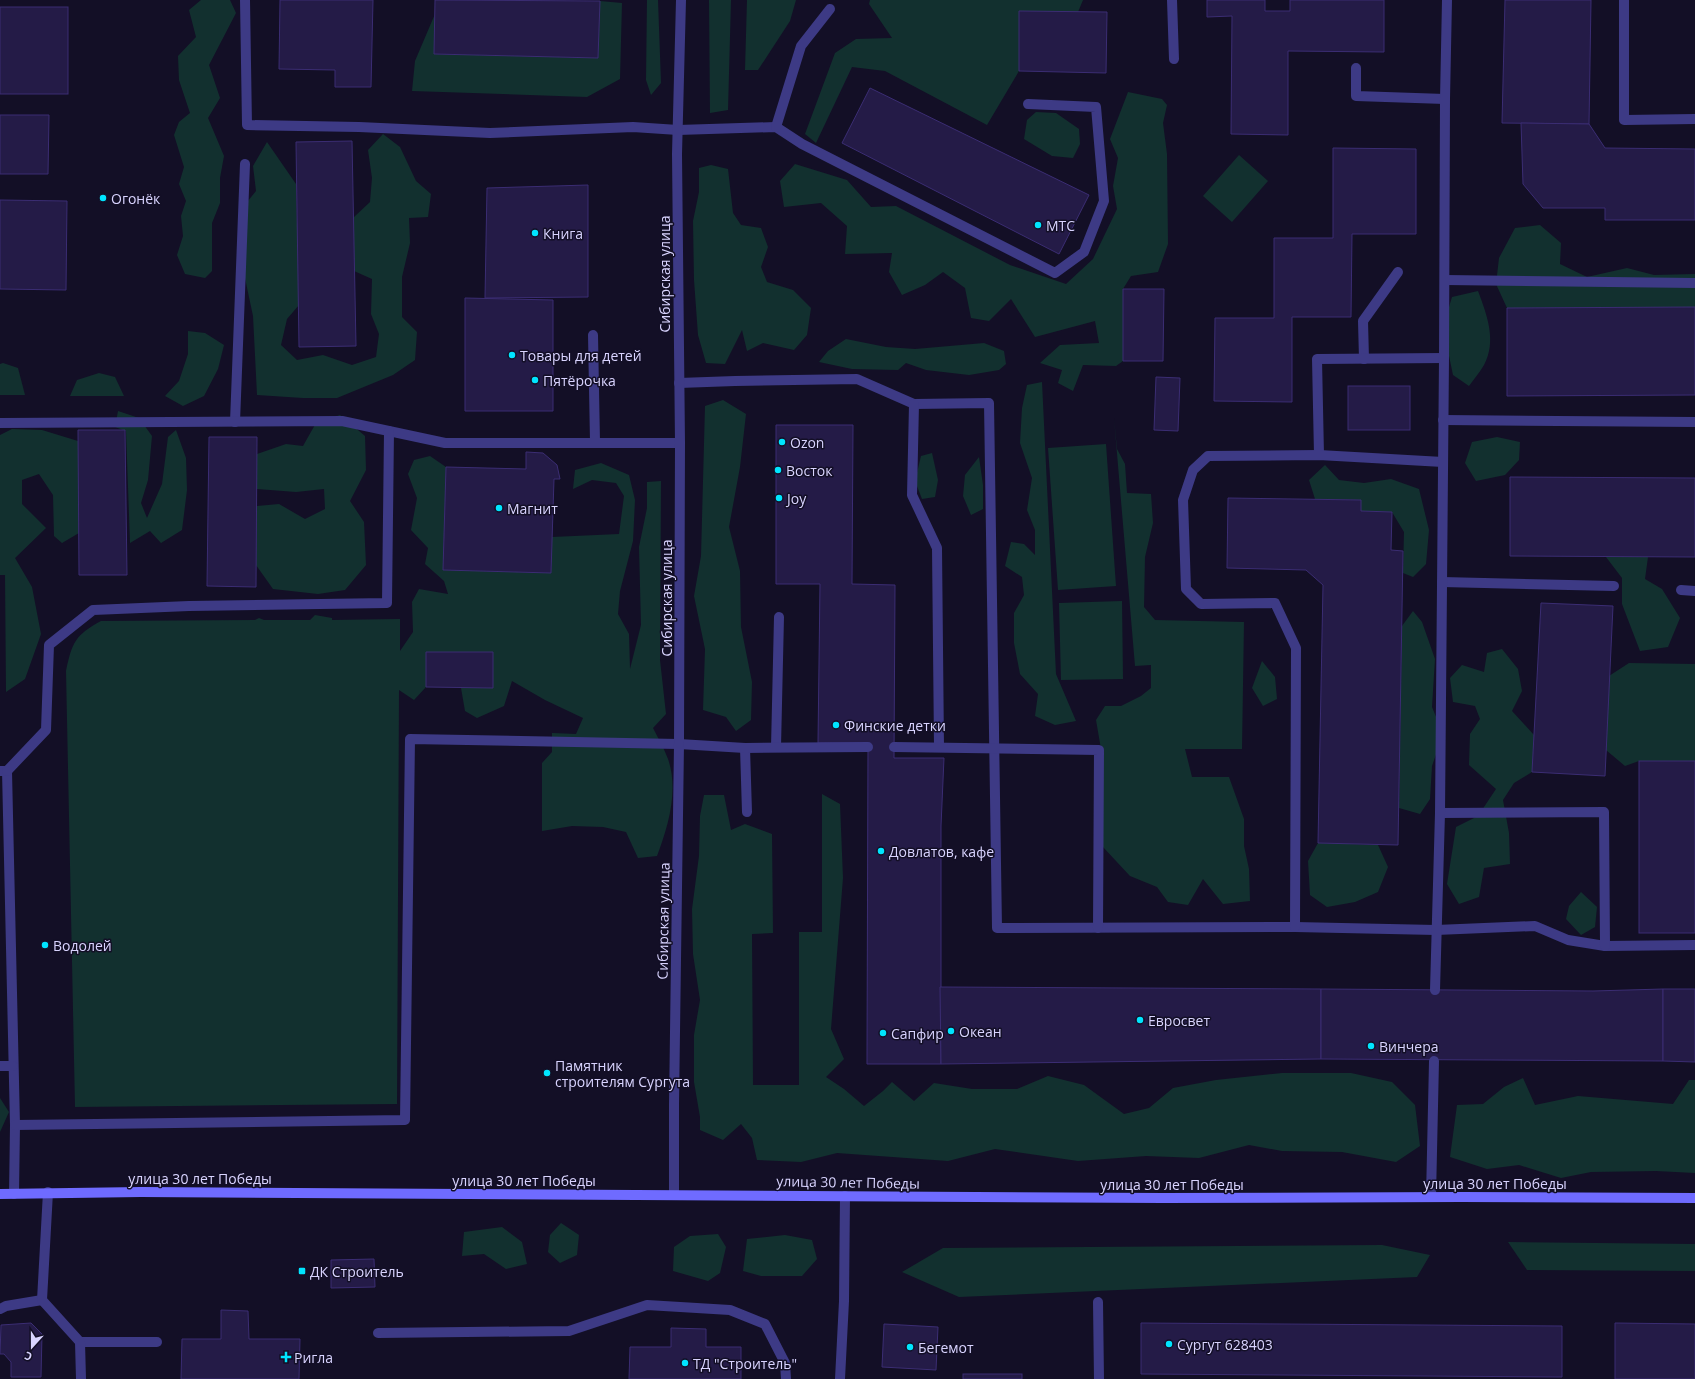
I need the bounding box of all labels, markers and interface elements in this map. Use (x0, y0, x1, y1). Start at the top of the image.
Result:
place label: Огонёк (111, 189, 161, 208)
marker: Огонёк (98, 193, 108, 203)
street label: Сибирская улица (655, 215, 674, 333)
place label: МТС (1046, 216, 1075, 235)
marker: МТС (1033, 220, 1043, 230)
place label: Книга (543, 224, 583, 243)
marker: Книга (530, 228, 540, 238)
place label: Товары для детей (520, 346, 642, 365)
marker: Товары для детей (507, 350, 517, 360)
place label: Пятёрочка (543, 371, 616, 390)
marker: Пятёрочка (530, 375, 540, 385)
place label: Ozon (790, 433, 824, 452)
marker: Ozon (777, 437, 787, 447)
place label: Восток (786, 461, 833, 480)
marker: Восток (773, 465, 783, 475)
place label: Joy (785, 489, 807, 508)
marker: Joy (774, 493, 784, 503)
place label: Магнит (507, 499, 558, 518)
marker: Магнит (494, 503, 504, 513)
street label: Сибирская улица (657, 539, 676, 657)
place label: Финские детки (844, 716, 946, 735)
marker: Финские детки (831, 720, 841, 730)
place label: Довлатов, кафе (889, 842, 994, 861)
marker: Довлатов, кафе (876, 846, 886, 856)
street label: Сибирская улица (652, 862, 674, 980)
place label: Водолей (53, 936, 112, 955)
marker: Водолей (40, 940, 50, 950)
place label: Евросвет (1148, 1011, 1210, 1030)
marker: Евросвет (1135, 1015, 1145, 1025)
place label: Океан (959, 1022, 1002, 1041)
place label: Сапфир (891, 1024, 944, 1043)
marker: Океан (946, 1026, 956, 1036)
marker: Сапфир (878, 1028, 888, 1038)
place label: Винчера (1379, 1037, 1439, 1056)
marker: Винчера (1366, 1041, 1376, 1051)
place label: Памятник строителям Сургута (555, 1056, 690, 1091)
marker: Памятник строителям Сургута (542, 1068, 552, 1078)
street label: улица 30 лет Победы (128, 1169, 272, 1188)
street label: улица 30 лет Победы (452, 1171, 596, 1190)
street label: улица 30 лет Победы (776, 1171, 920, 1193)
street label: улица 30 лет Победы (1423, 1174, 1567, 1193)
street label: улица 30 лет Победы (1100, 1175, 1244, 1194)
place label: ДК Строитель (310, 1262, 404, 1281)
marker: ДК Строитель (297, 1266, 307, 1276)
north arrow (12, 1327, 52, 1367)
place label: Сургут 628403 (1177, 1335, 1273, 1354)
place label: Бегемот (918, 1338, 974, 1357)
marker: Сургут 628403 (1164, 1339, 1174, 1349)
marker: Бегемот (905, 1342, 915, 1352)
place label: Ригла (294, 1348, 333, 1367)
text: С (22, 1349, 34, 1365)
marker: Ригла (281, 1352, 291, 1362)
place label: ТД "Строитель" (693, 1354, 797, 1373)
marker: ТД "Строитель" (680, 1358, 690, 1368)

